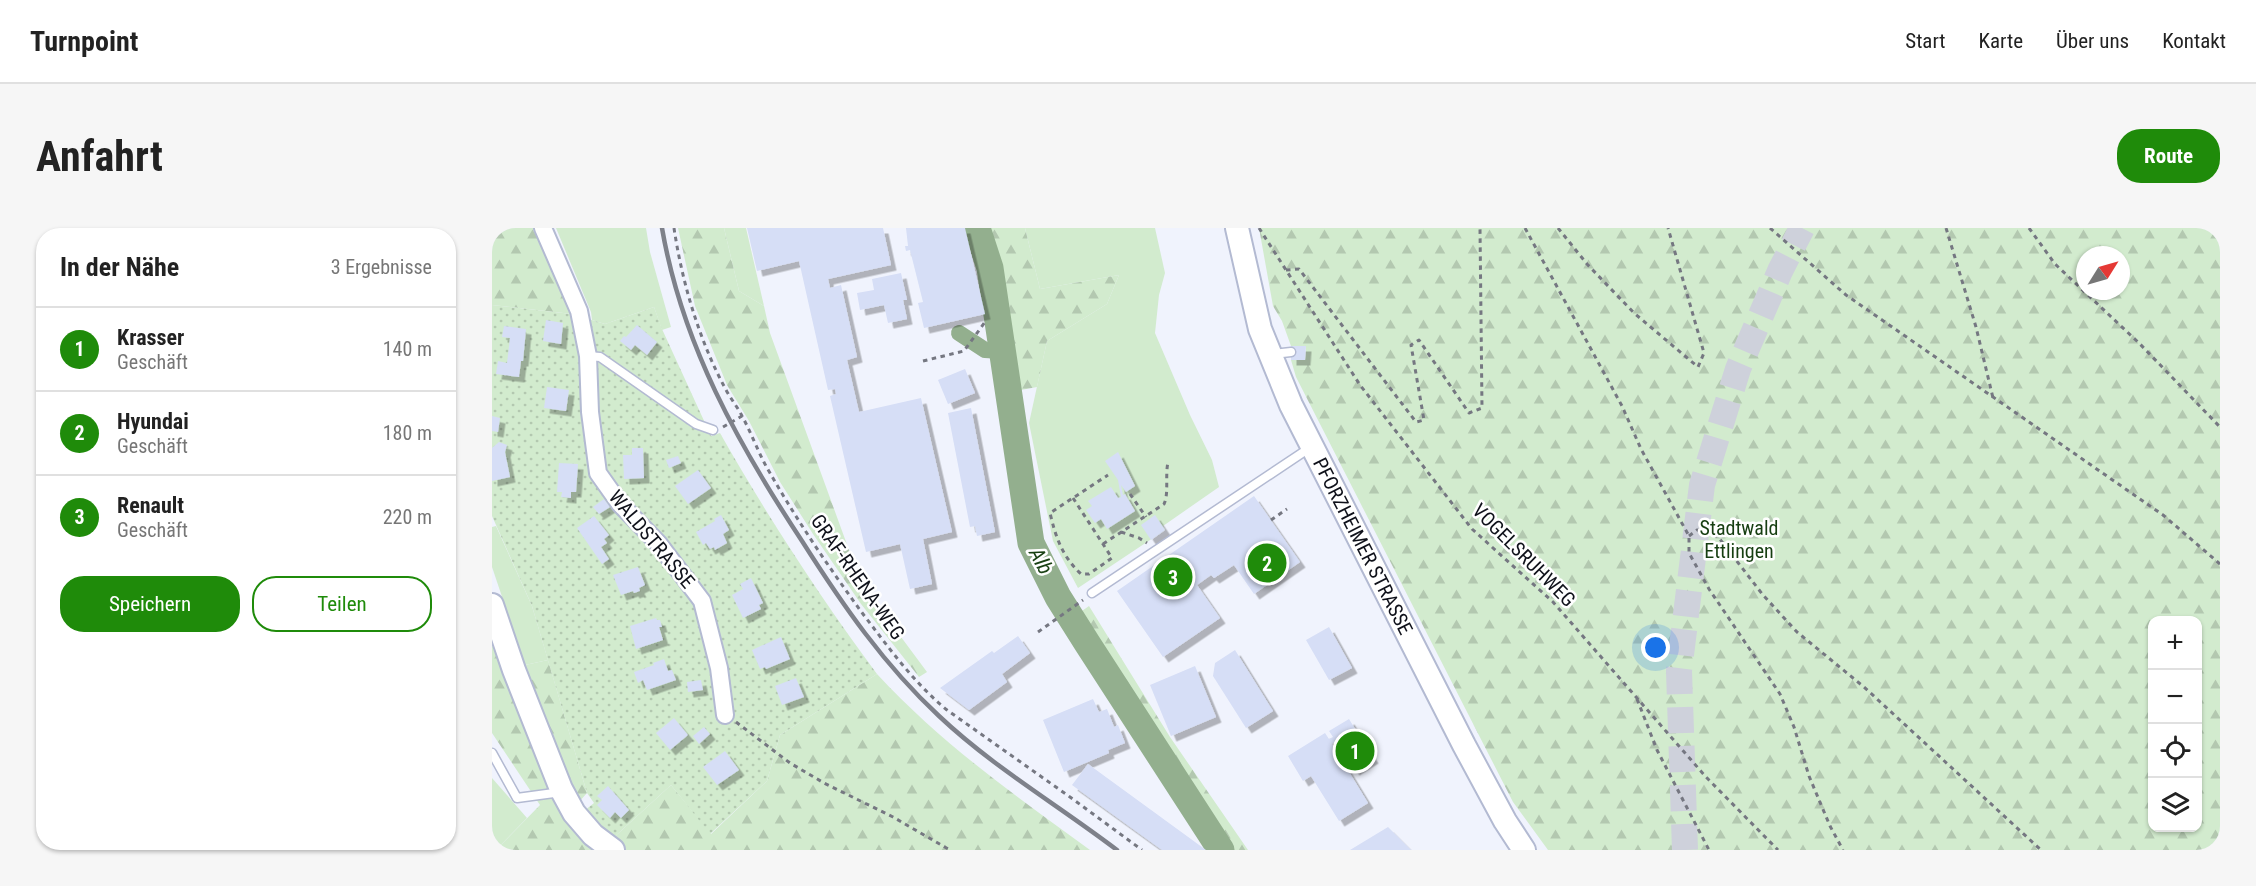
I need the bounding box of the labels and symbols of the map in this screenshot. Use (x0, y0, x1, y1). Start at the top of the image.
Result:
north arrow (2076, 246, 2130, 300)
street label: PFORZHEIMER STRASSE (1308, 454, 1418, 638)
street label: WALDSTRASSE (604, 485, 700, 593)
street label: VOGELSRUHWEG (1467, 498, 1581, 612)
street label: GRAF-RHENA-WEG (806, 510, 910, 644)
park label: Stadtwald Ettlingen (1700, 516, 1778, 563)
pin: 2 (1248, 540, 1286, 586)
water label: Alb (1024, 543, 1058, 578)
pin: 3 (1154, 554, 1192, 600)
your location (1641, 633, 1670, 662)
pin: 1 (1336, 728, 1374, 774)

